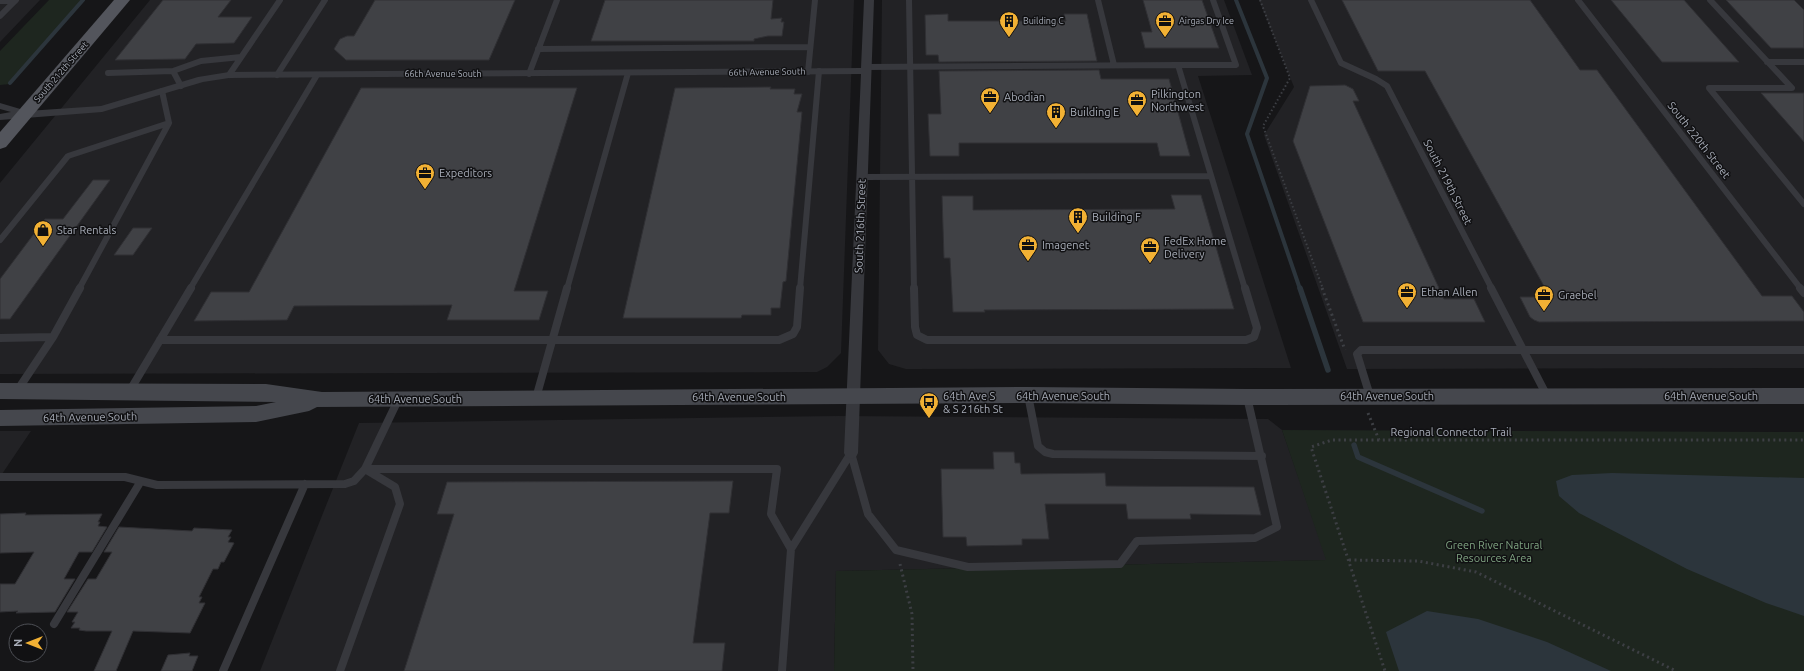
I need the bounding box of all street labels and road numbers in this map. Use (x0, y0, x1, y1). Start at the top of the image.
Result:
street label: South 212th Street (32, 39, 90, 104)
street label: 66th Avenue South (728, 66, 806, 78)
street label: 66th Avenue South (404, 69, 482, 79)
street label: South 220th Street (1665, 99, 1733, 181)
street label: South 219th Street (1421, 137, 1475, 227)
street label: South 216th Street (852, 178, 868, 273)
street label: 64th Avenue South (1016, 390, 1110, 402)
street label: 64th Avenue South (1340, 390, 1434, 402)
street label: 64th Avenue South (1664, 390, 1758, 402)
street label: 64th Avenue South (692, 391, 786, 403)
street label: 64th Avenue South (368, 393, 462, 405)
street label: 64th Avenue South (43, 410, 137, 424)
street label: Regional Connector Trail (1390, 426, 1512, 438)

